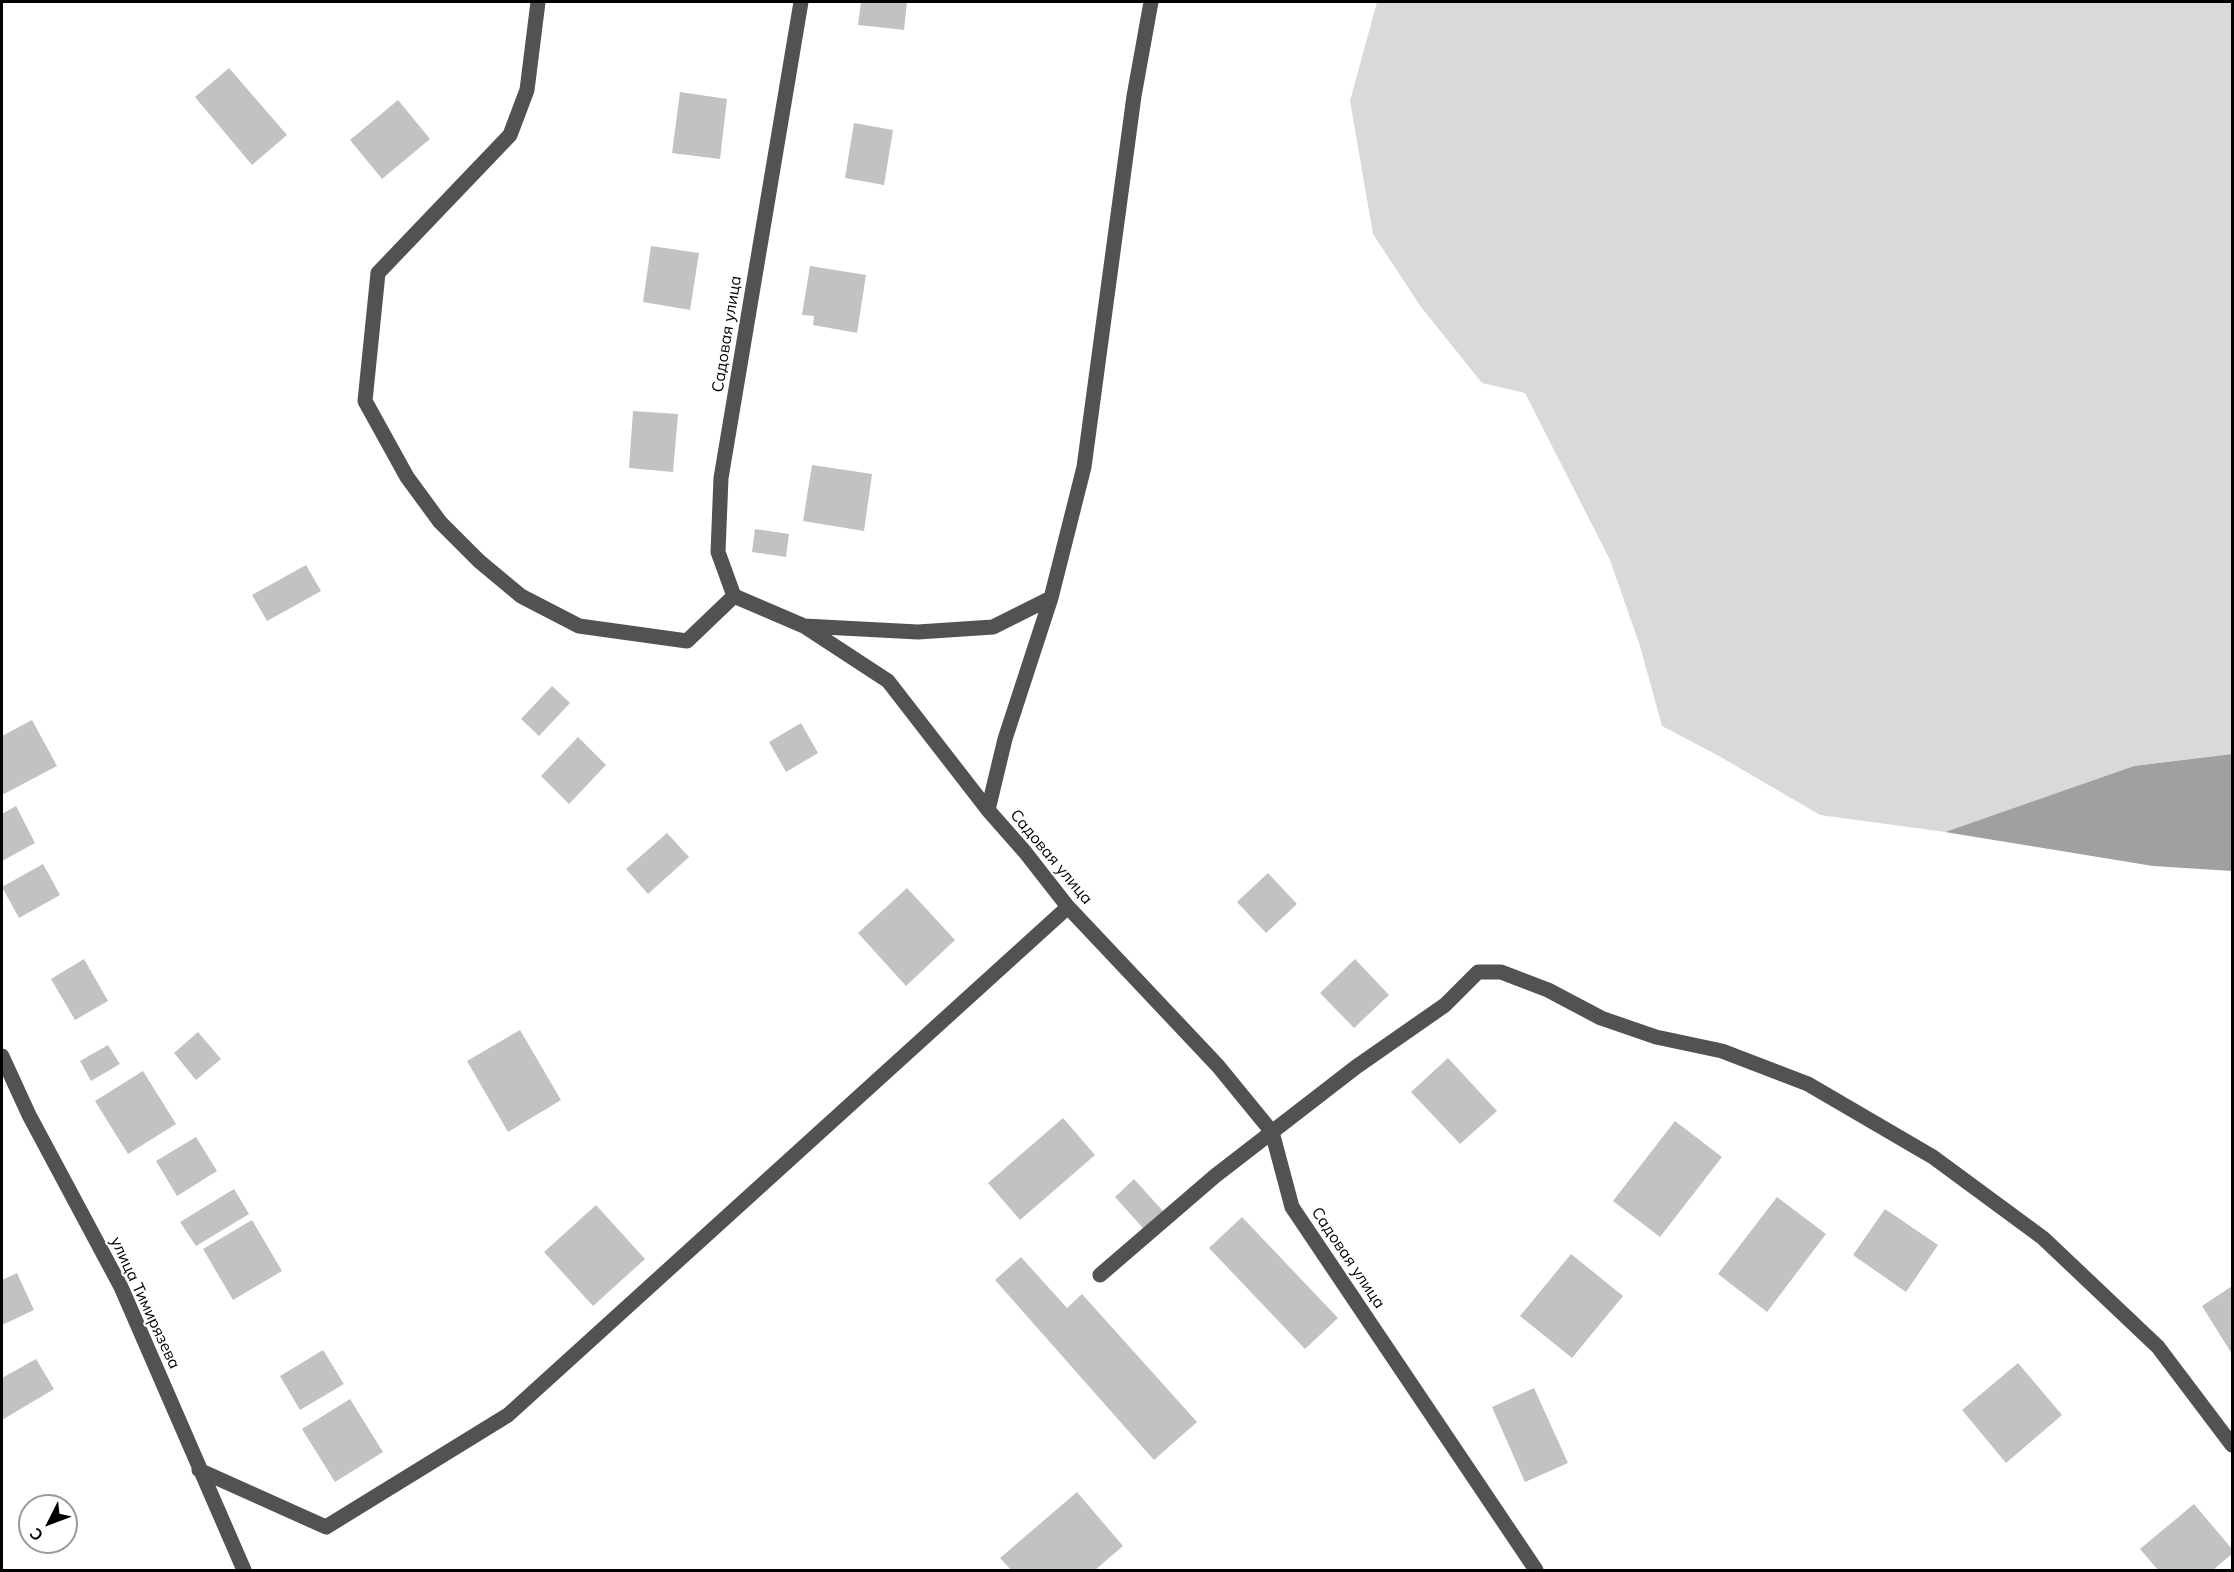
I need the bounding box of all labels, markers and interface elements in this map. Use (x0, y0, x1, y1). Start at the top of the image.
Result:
street label: Садовая улица (708, 274, 746, 394)
street label: Садовая улица (1006, 806, 1096, 908)
street label: Садовая улица (1307, 1204, 1389, 1312)
street label: улица Тимирязева (106, 1234, 184, 1372)
north arrow (18, 1494, 78, 1554)
text: С (25, 1524, 47, 1545)

